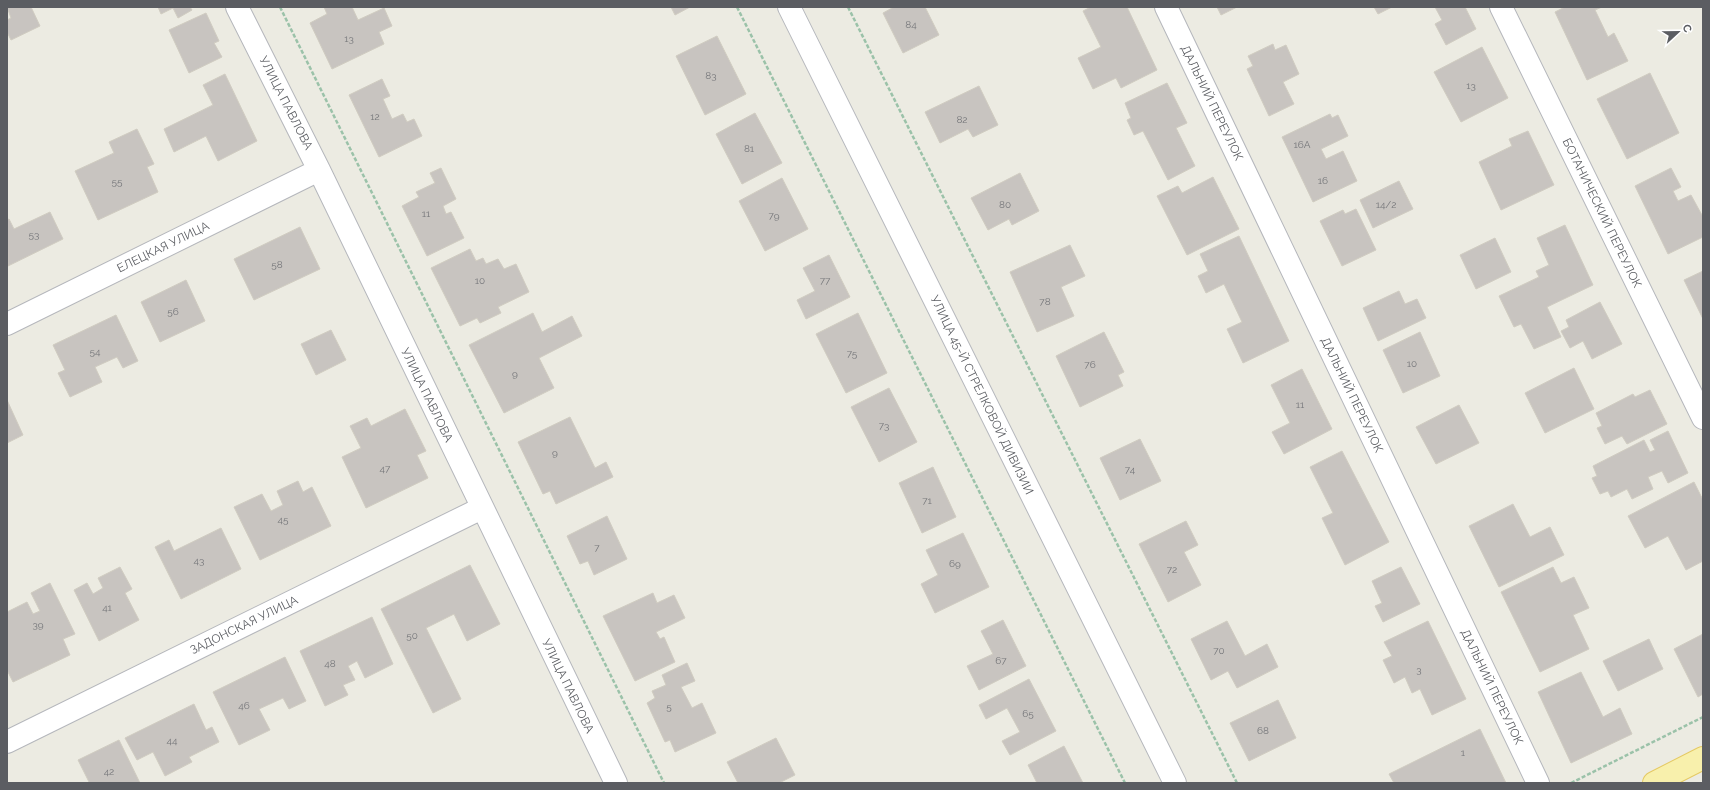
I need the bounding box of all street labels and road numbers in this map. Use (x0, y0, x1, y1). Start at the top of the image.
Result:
street label: ДАЛЬНИЙ ПЕРЕУЛОК (1178, 43, 1246, 163)
street label: УЛИЦА ПАВЛОВА (256, 54, 316, 152)
street label: БОТАНИЧЕСКИЙ ПЕРЕУЛОК (1560, 136, 1645, 290)
street label: ЕЛЕЦКАЯ УЛИЦА (115, 219, 211, 275)
street label: УЛИЦА 45-Й СТРЕЛКОВОЙ ДИВИЗИИ (928, 293, 1036, 497)
street label: ДАЛЬНИЙ ПЕРЕУЛОК (1318, 335, 1386, 455)
street label: УЛИЦА ПАВЛОВА (398, 346, 456, 444)
street label: ЗАДОНСКАЯ УЛИЦА (188, 593, 300, 657)
street label: ДАЛЬНИЙ ПЕРЕУЛОК (1458, 627, 1526, 747)
street label: УЛИЦА ПАВЛОВА (539, 637, 597, 735)

